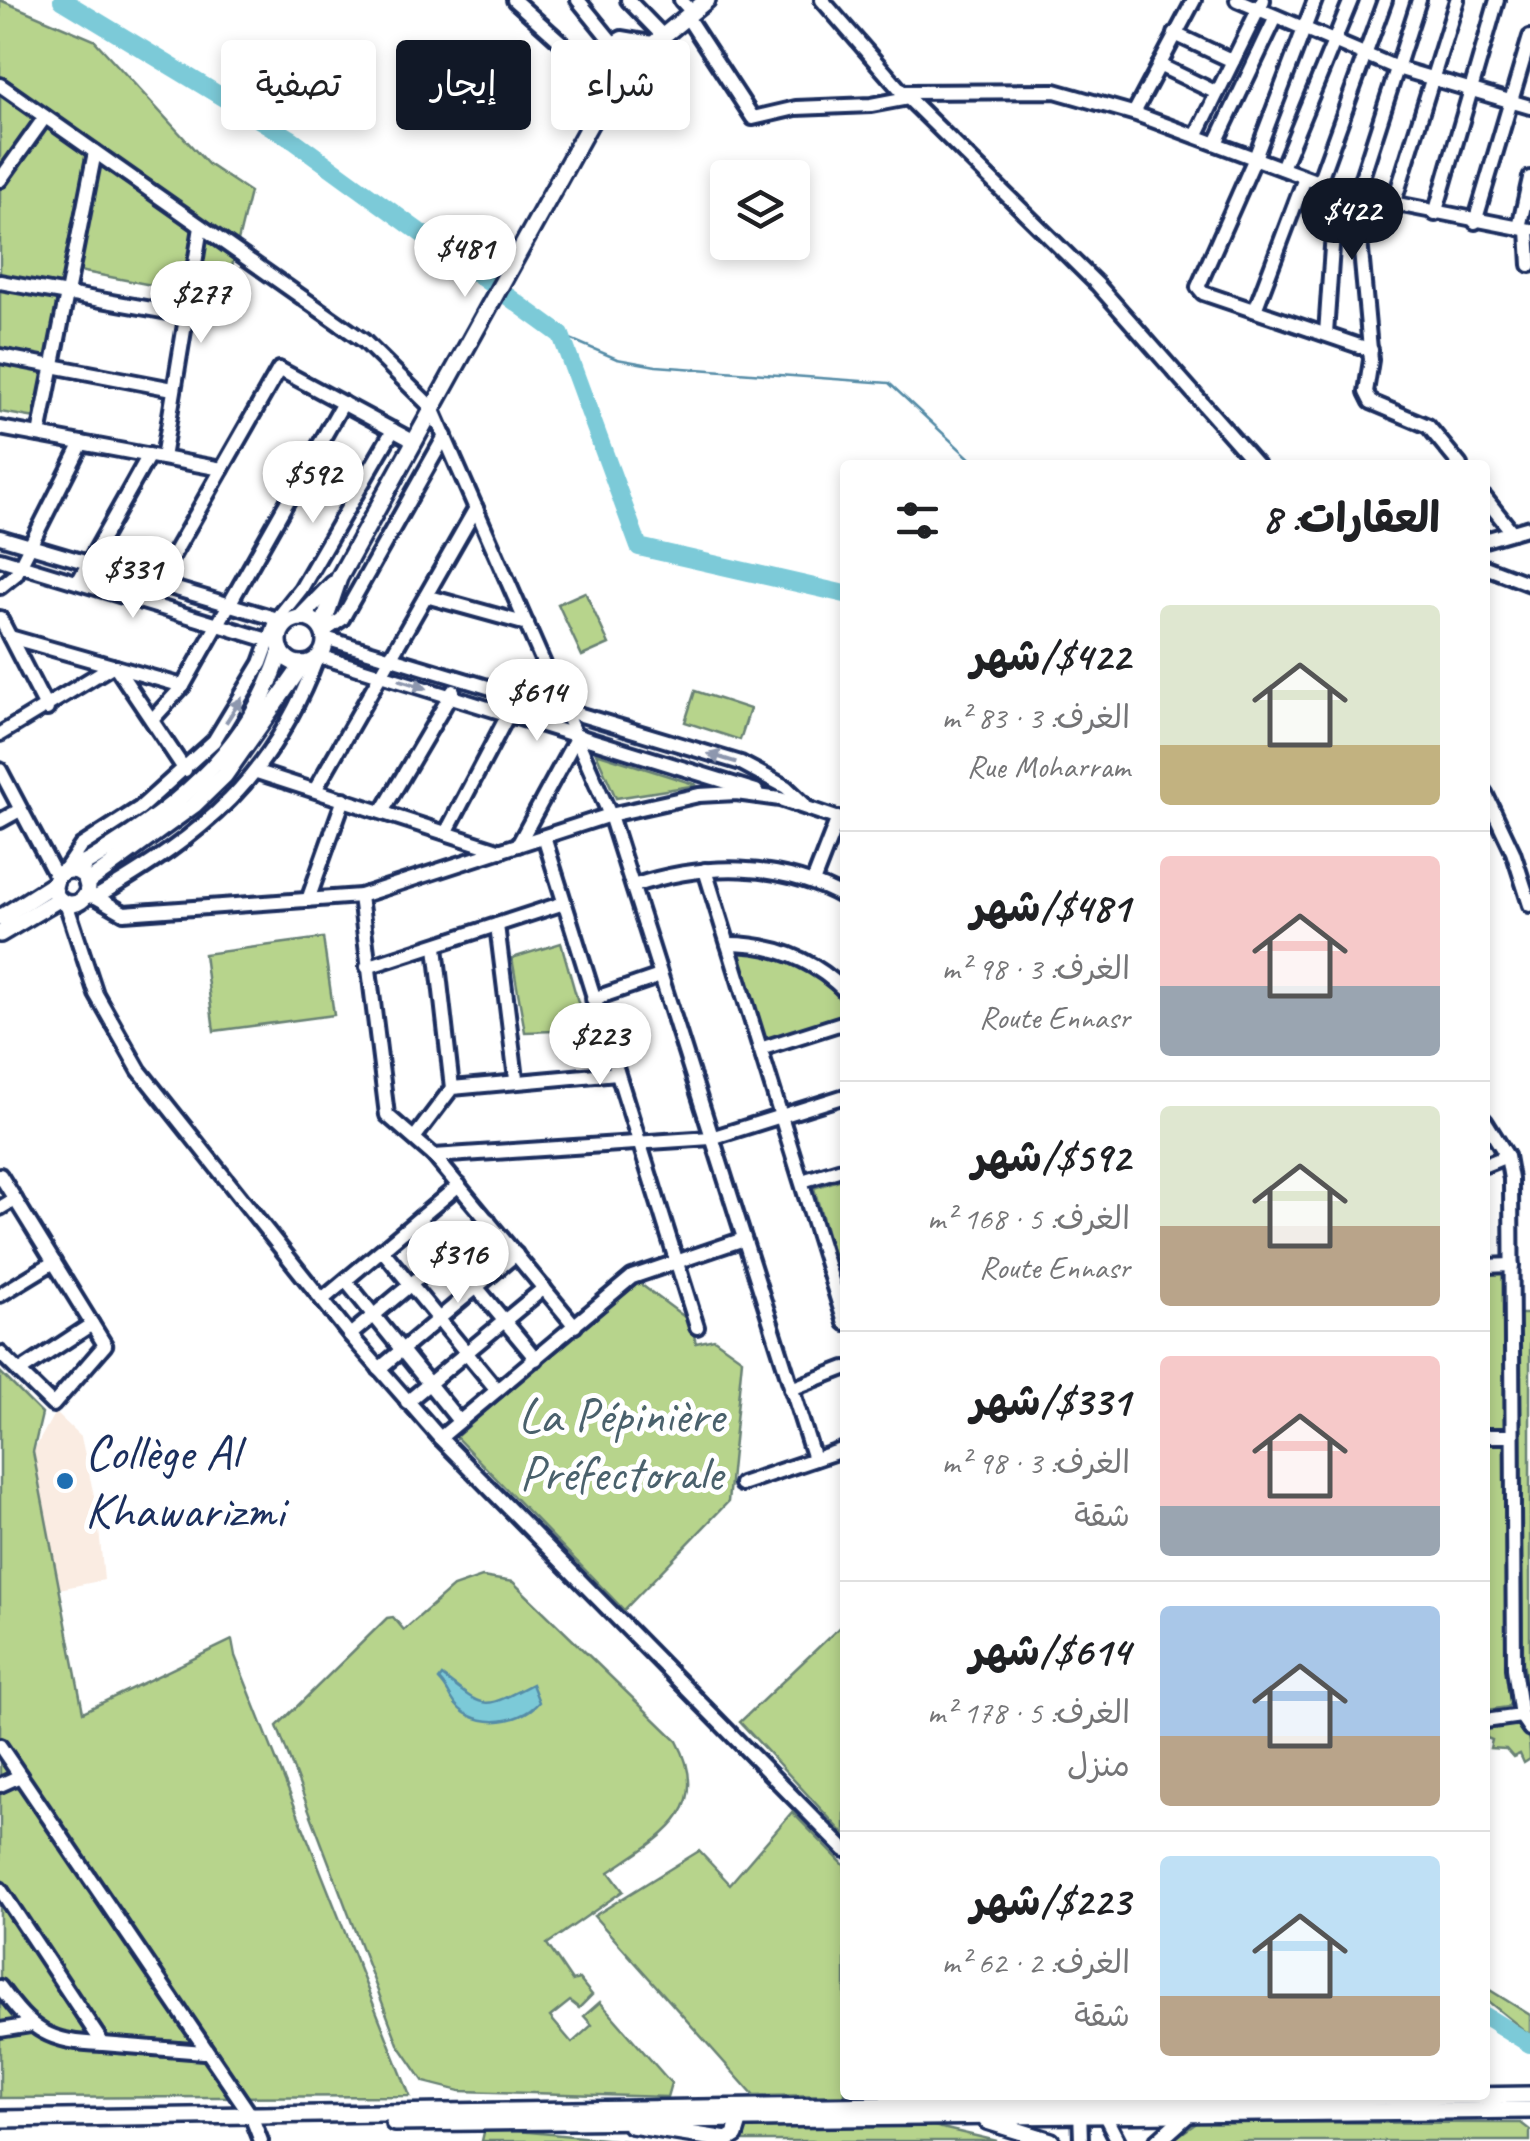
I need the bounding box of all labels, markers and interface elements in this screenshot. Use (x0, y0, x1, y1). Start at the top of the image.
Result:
chip: تصفية (221, 40, 376, 130)
chip: إيجار (396, 40, 531, 130)
chip: شراء (551, 40, 690, 130)
map controls (710, 160, 810, 260)
button: layers (710, 160, 810, 260)
pin: $422 (1293, 178, 1411, 263)
text: $422 (1323, 190, 1381, 231)
pin: $481 (406, 215, 524, 300)
text: $481 (436, 227, 494, 268)
pin: $277 (142, 261, 260, 346)
text: $277 (172, 273, 230, 314)
pin: $592 (254, 441, 372, 526)
text: $592 (285, 453, 341, 494)
text: العقارات: 8 (1262, 492, 1440, 545)
icon: filters (890, 493, 945, 548)
pin: $331 (74, 536, 192, 621)
text: $331 (104, 548, 162, 589)
text: $422/شهر (971, 630, 1130, 683)
icon: home (1240, 645, 1360, 765)
pin: $614 (478, 659, 596, 744)
text: $614 (508, 671, 566, 712)
one-way arrow (398, 677, 428, 692)
one-way arrow (225, 696, 243, 724)
text: الغرف: 3 · 83 m² (942, 697, 1130, 738)
text: Rue Moharram (967, 746, 1130, 787)
one-way arrow (707, 749, 737, 764)
text: $481/شهر (971, 881, 1130, 934)
icon: home (1240, 896, 1360, 1016)
text: الغرف: 3 · 98 m² (942, 948, 1130, 989)
text: Route Ennasr (979, 997, 1130, 1038)
pin: $223 (541, 1003, 659, 1088)
text: $223 (571, 1015, 629, 1056)
text: $592/شهر (972, 1131, 1130, 1184)
icon: home (1240, 1146, 1360, 1266)
text: الغرف: 5 · 168 m² (927, 1198, 1130, 1239)
pin: $316 (399, 1221, 517, 1306)
text: $316 (429, 1233, 487, 1274)
text: Route Ennasr (979, 1247, 1130, 1288)
text: $331/شهر (971, 1375, 1130, 1428)
park label: La Pépinière Préfectorale (518, 1384, 728, 1505)
icon: home (1240, 1396, 1360, 1516)
place label: Collège Al Khawarizmi (85, 1421, 290, 1542)
text: الغرف: 3 · 98 m² (942, 1442, 1130, 1483)
marker: Collège Al Khawarizmi (54, 1470, 76, 1492)
text: شقة (1074, 1495, 1130, 1536)
text: $614/شهر (970, 1625, 1130, 1678)
icon: home (1240, 1646, 1360, 1766)
text: الغرف: 5 · 178 m² (927, 1692, 1130, 1733)
text: منزل (1067, 1745, 1130, 1786)
text: $223/شهر (971, 1875, 1130, 1928)
icon: home (1240, 1896, 1360, 2016)
text: الغرف: 2 · 62 m² (942, 1942, 1130, 1983)
text: شقة (1074, 1995, 1130, 2036)

